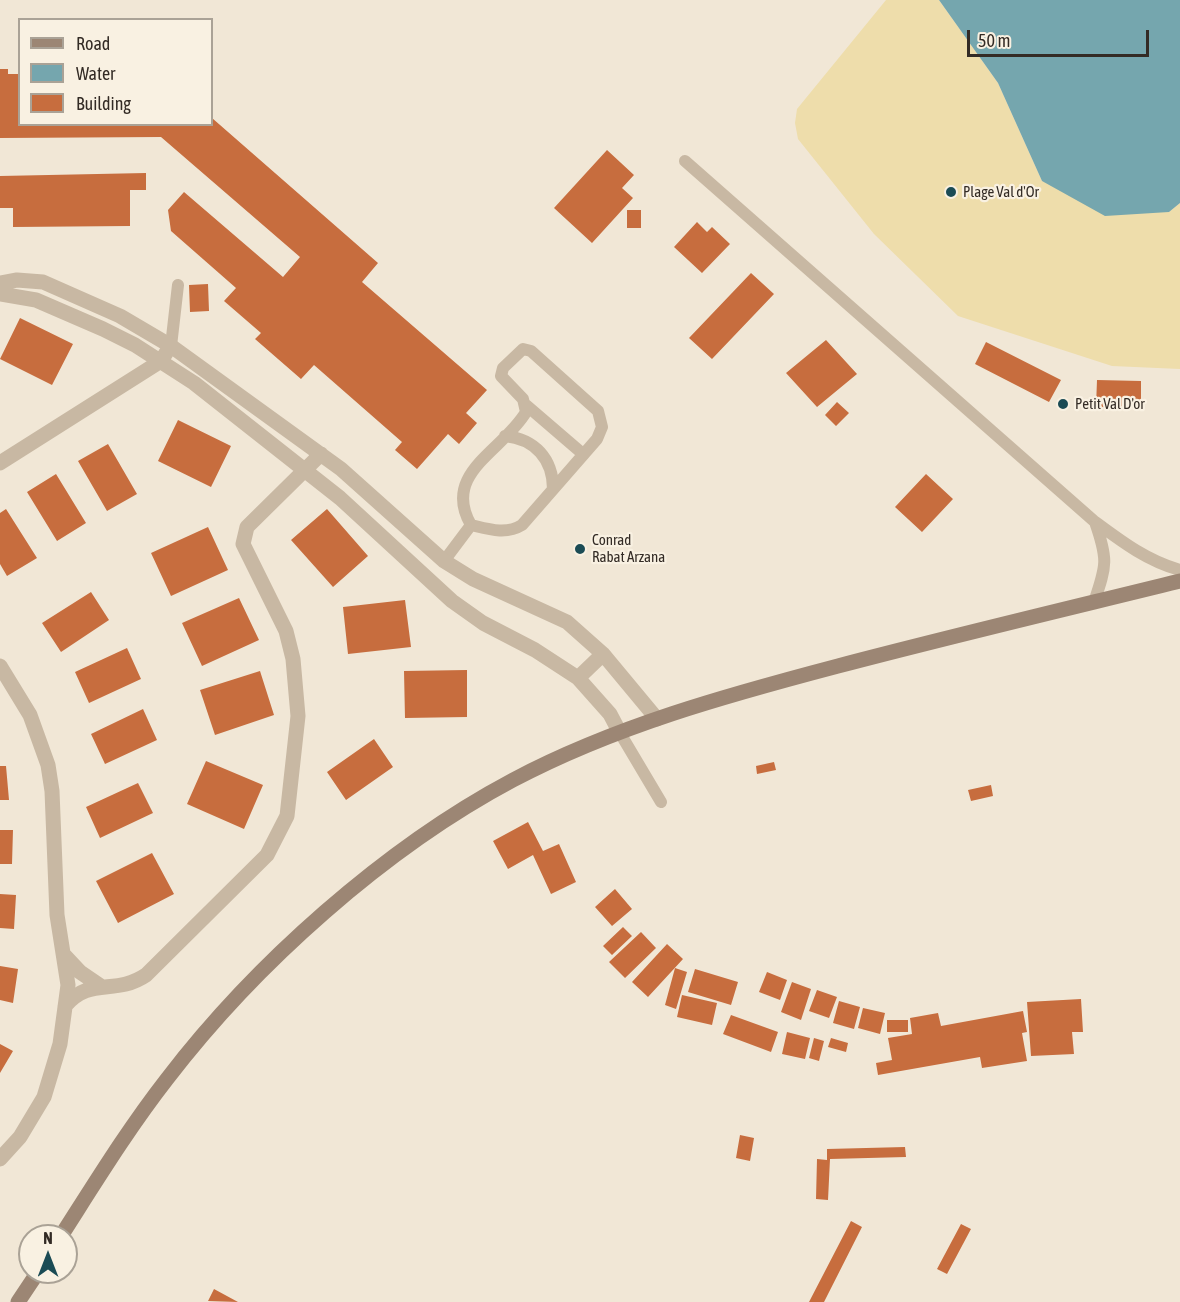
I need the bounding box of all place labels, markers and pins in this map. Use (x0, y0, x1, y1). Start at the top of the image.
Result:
place label: Plage Val d'Or (963, 183, 1039, 201)
marker: Plage Val d'Or (944, 185, 958, 199)
place label: Petit Val D'or (1075, 395, 1145, 413)
marker: Petit Val D'or (1056, 397, 1070, 411)
place label: Conrad Rabat Arzana (592, 531, 665, 566)
marker: Conrad Rabat Arzana (573, 542, 587, 556)

